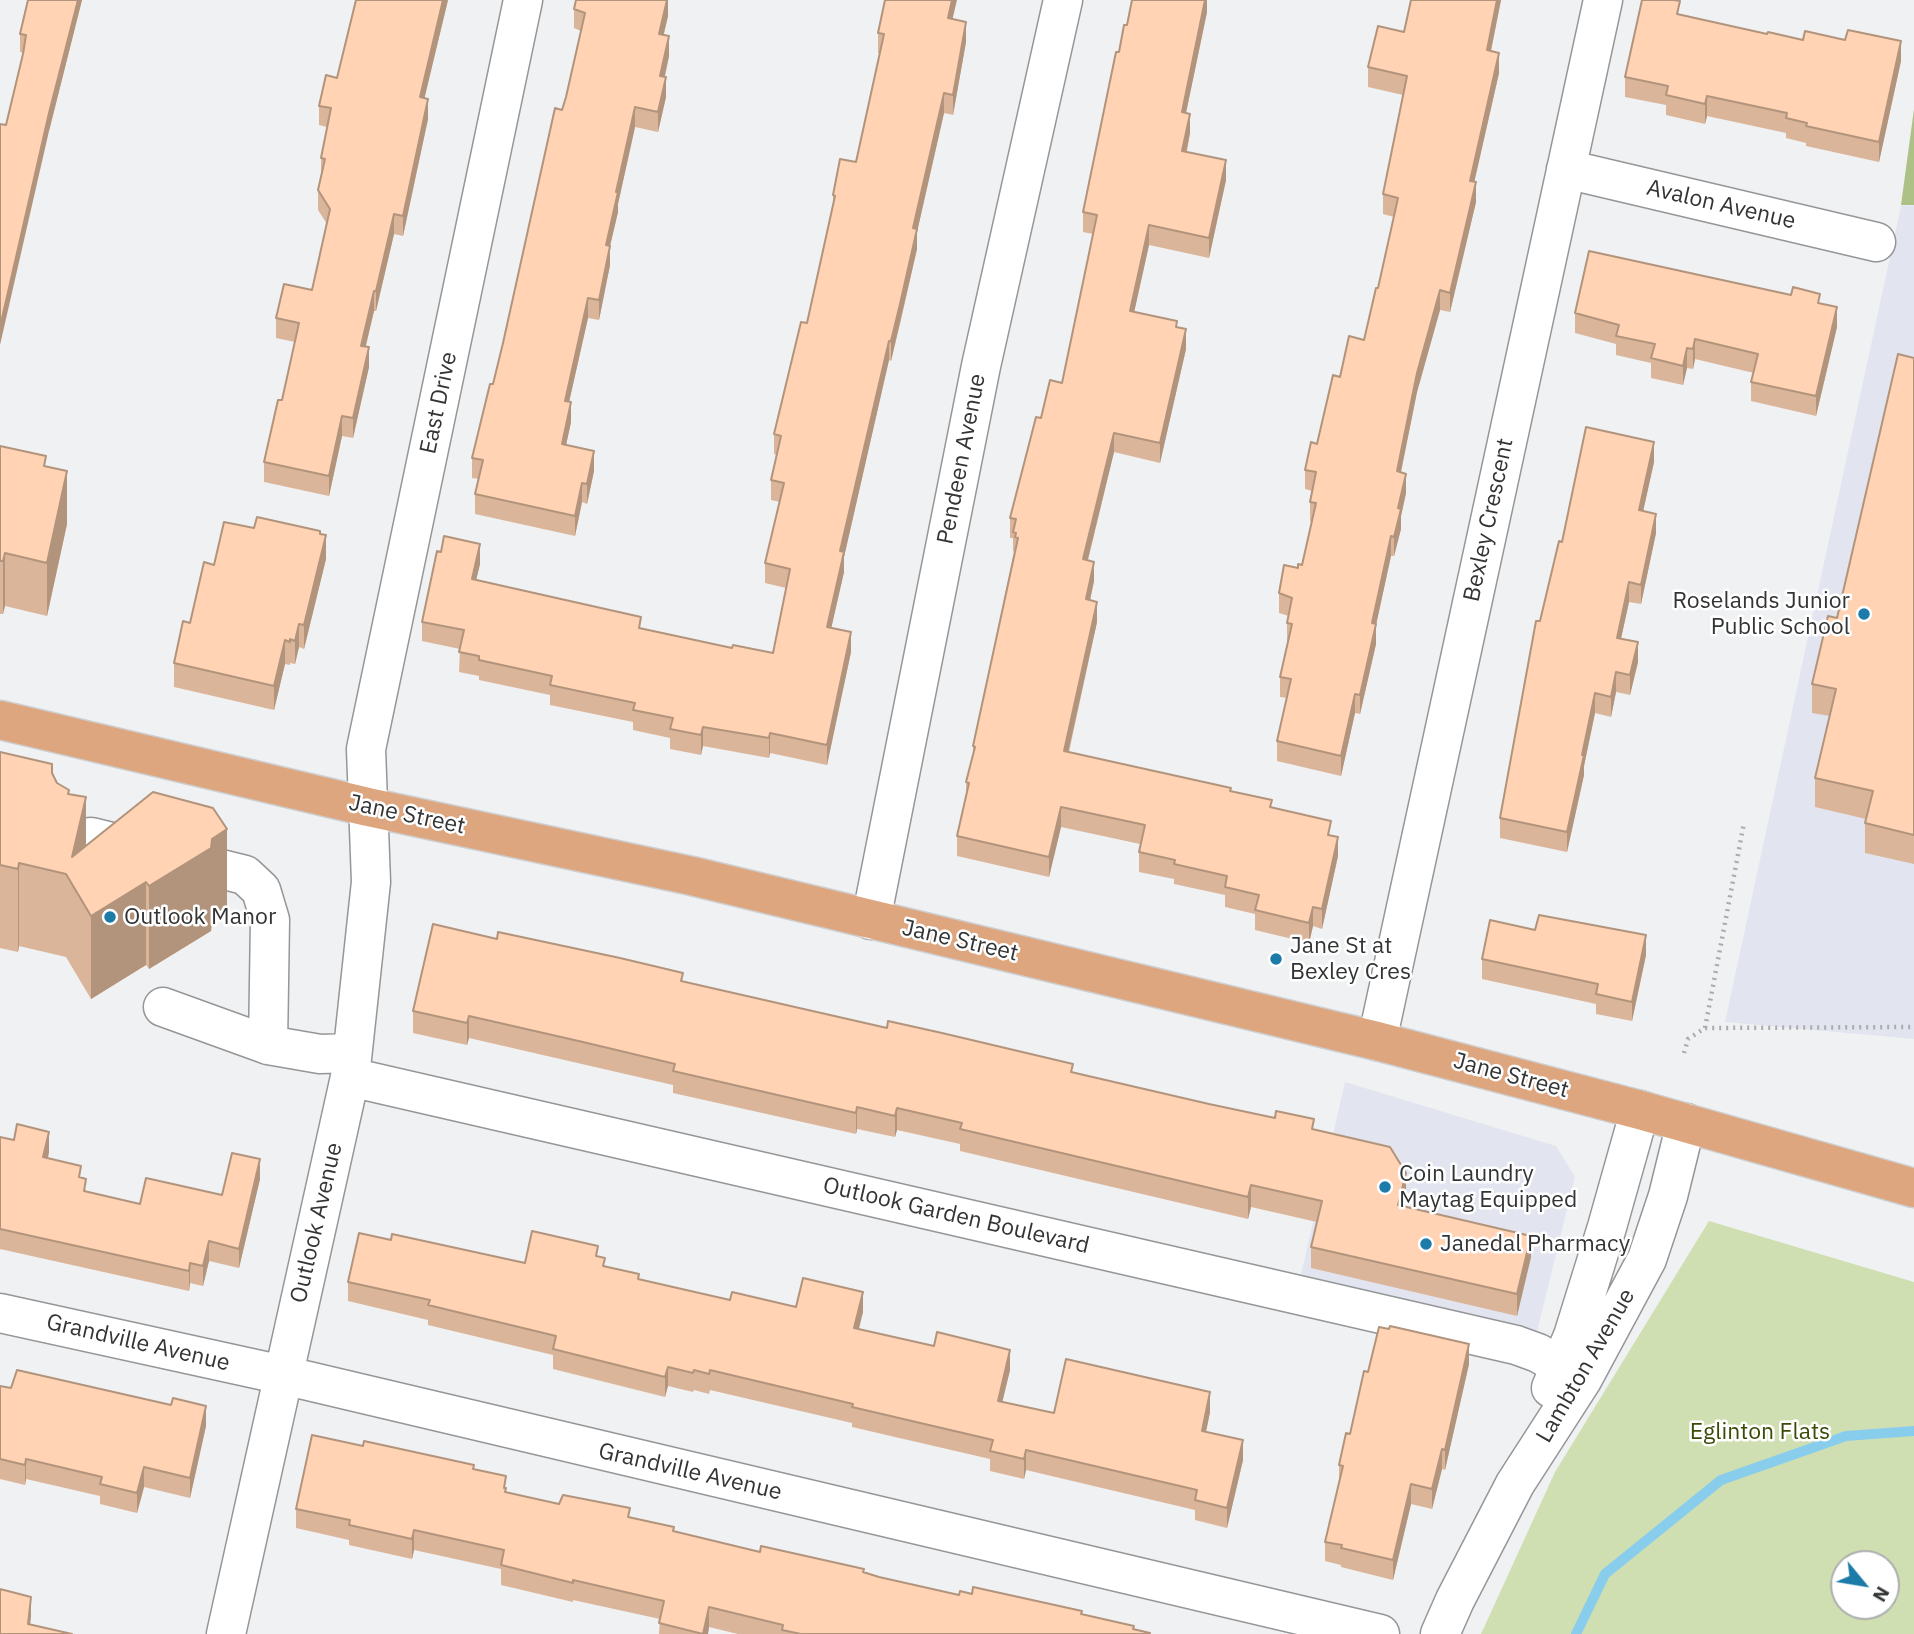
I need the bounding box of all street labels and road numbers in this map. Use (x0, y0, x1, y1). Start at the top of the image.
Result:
street label: Avalon Avenue (1644, 174, 1798, 236)
street label: East Drive (415, 349, 463, 457)
street label: Pendeen Avenue (932, 371, 992, 547)
street label: Bexley Crescent (1458, 436, 1520, 604)
street label: Jane Street (346, 789, 468, 841)
street label: Jane Street (899, 914, 1021, 968)
street label: Jane Street (1450, 1047, 1572, 1105)
street label: Outlook Avenue (285, 1140, 349, 1306)
street label: Outlook Garden Boulevard (820, 1172, 1092, 1260)
street label: Lambton Avenue (1531, 1284, 1641, 1448)
street label: Grandville Avenue (44, 1308, 232, 1378)
street label: Grandville Avenue (596, 1437, 784, 1507)

